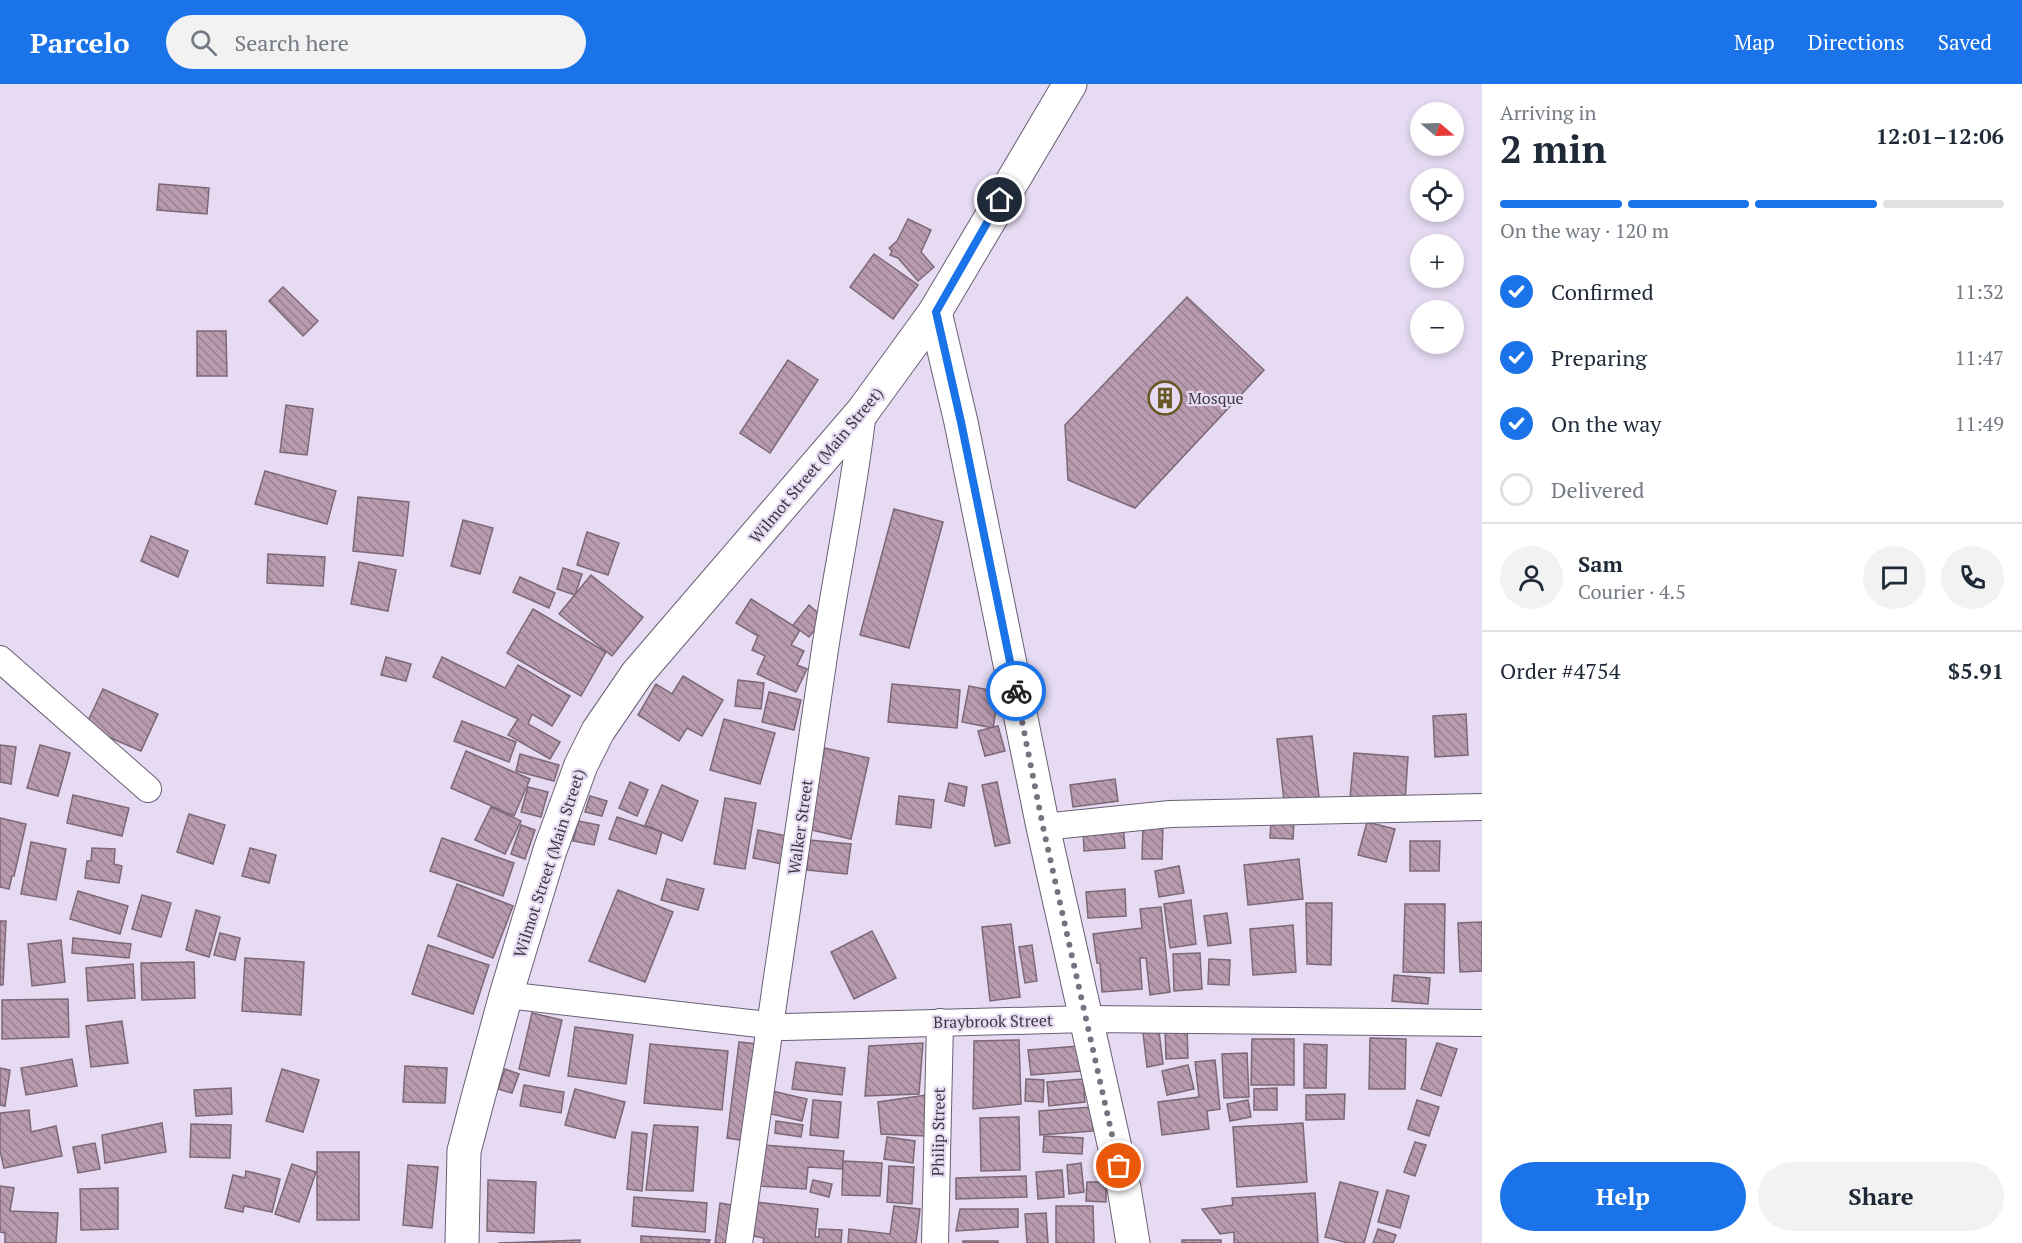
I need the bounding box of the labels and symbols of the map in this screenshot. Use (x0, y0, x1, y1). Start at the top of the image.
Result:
north arrow (1410, 102, 1464, 156)
pin (974, 174, 1025, 225)
building icon: Mosque (1147, 380, 1183, 416)
street label: Wilmot Street (Main Street) (744, 382, 888, 548)
place label: Mosque (1188, 387, 1244, 409)
courier (986, 661, 1046, 721)
street label: Wilmot Street (Main Street) (508, 766, 590, 960)
street label: Walker Street (782, 778, 818, 876)
street label: Braybrook Street (933, 1009, 1053, 1033)
street label: Philip Street (926, 1087, 950, 1177)
pin (1093, 1140, 1144, 1191)

